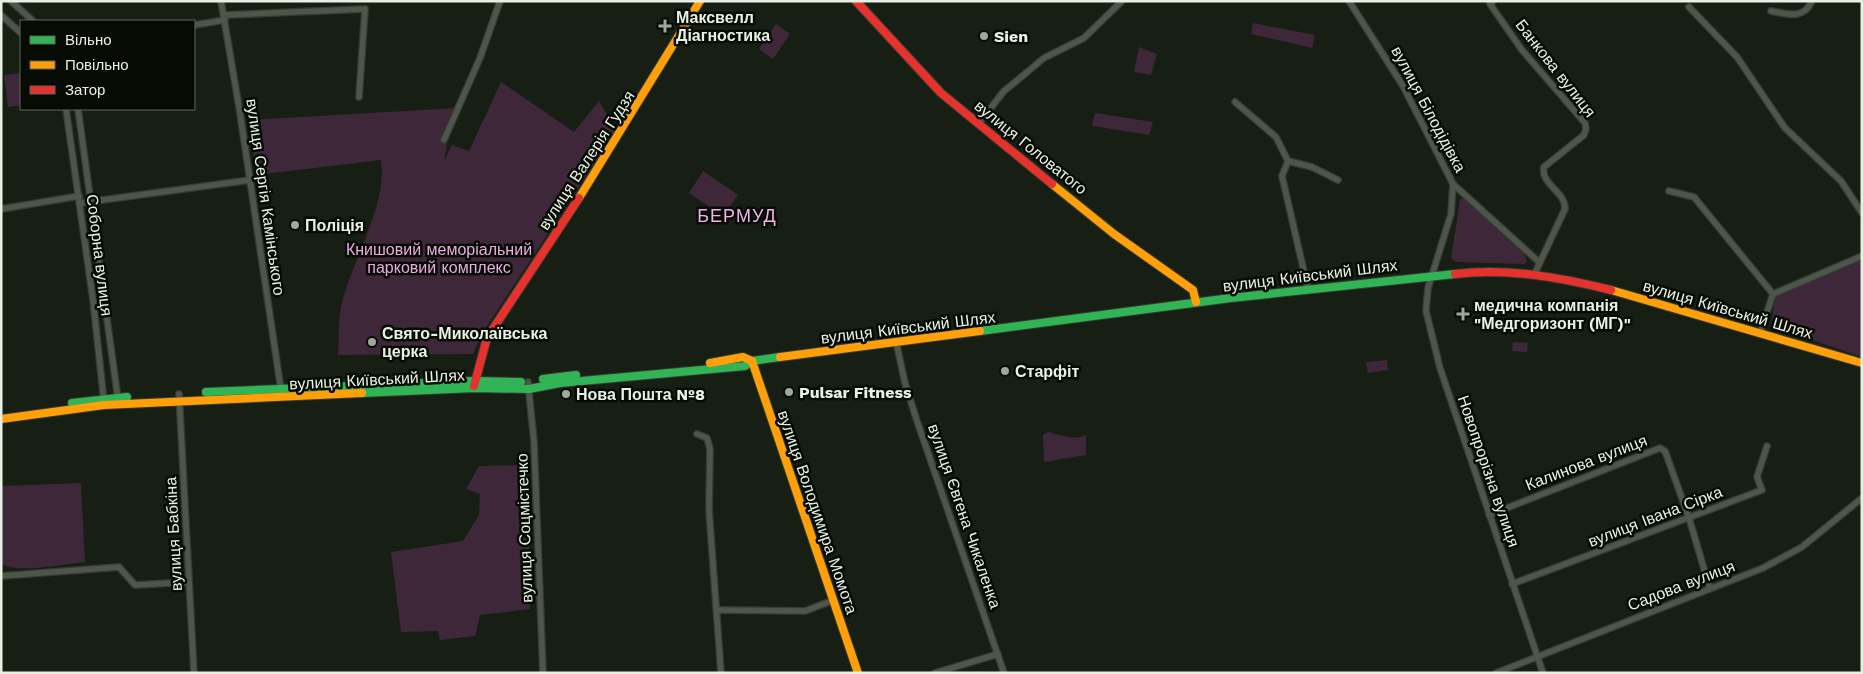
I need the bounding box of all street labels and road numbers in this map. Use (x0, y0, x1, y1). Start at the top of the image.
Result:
street label: Банкова вулиця (1512, 16, 1600, 121)
street label: вулиця Білодідівка (1387, 43, 1470, 176)
street label: вулиця Валерія Гудзя (534, 87, 639, 233)
street label: вулиця Головатого (971, 96, 1091, 199)
street label: вулиця Сергія Камінського (242, 97, 289, 297)
street label: Соборна вулиця (83, 193, 116, 317)
street label: вулиця Київський Шлях (1222, 255, 1398, 296)
street label: вулиця Київський Шлях (1641, 276, 1815, 343)
street label: вулиця Київський Шлях (820, 307, 996, 348)
street label: вулиця Київський Шлях (289, 365, 465, 394)
street label: Новопрорізна вулиця (1454, 393, 1523, 549)
street label: вулиця Володимира Момота (774, 408, 861, 617)
street label: вулиця Євгена Чикаленка (924, 421, 1005, 611)
street label: Калинова вулиця (1523, 431, 1650, 494)
street label: вулиця Соцмістечко (512, 453, 537, 603)
street label: вулиця Бабкіна (161, 476, 186, 592)
street label: вулиця Івана Сірка (1585, 482, 1725, 551)
street label: Садова вулиця (1625, 556, 1738, 615)

